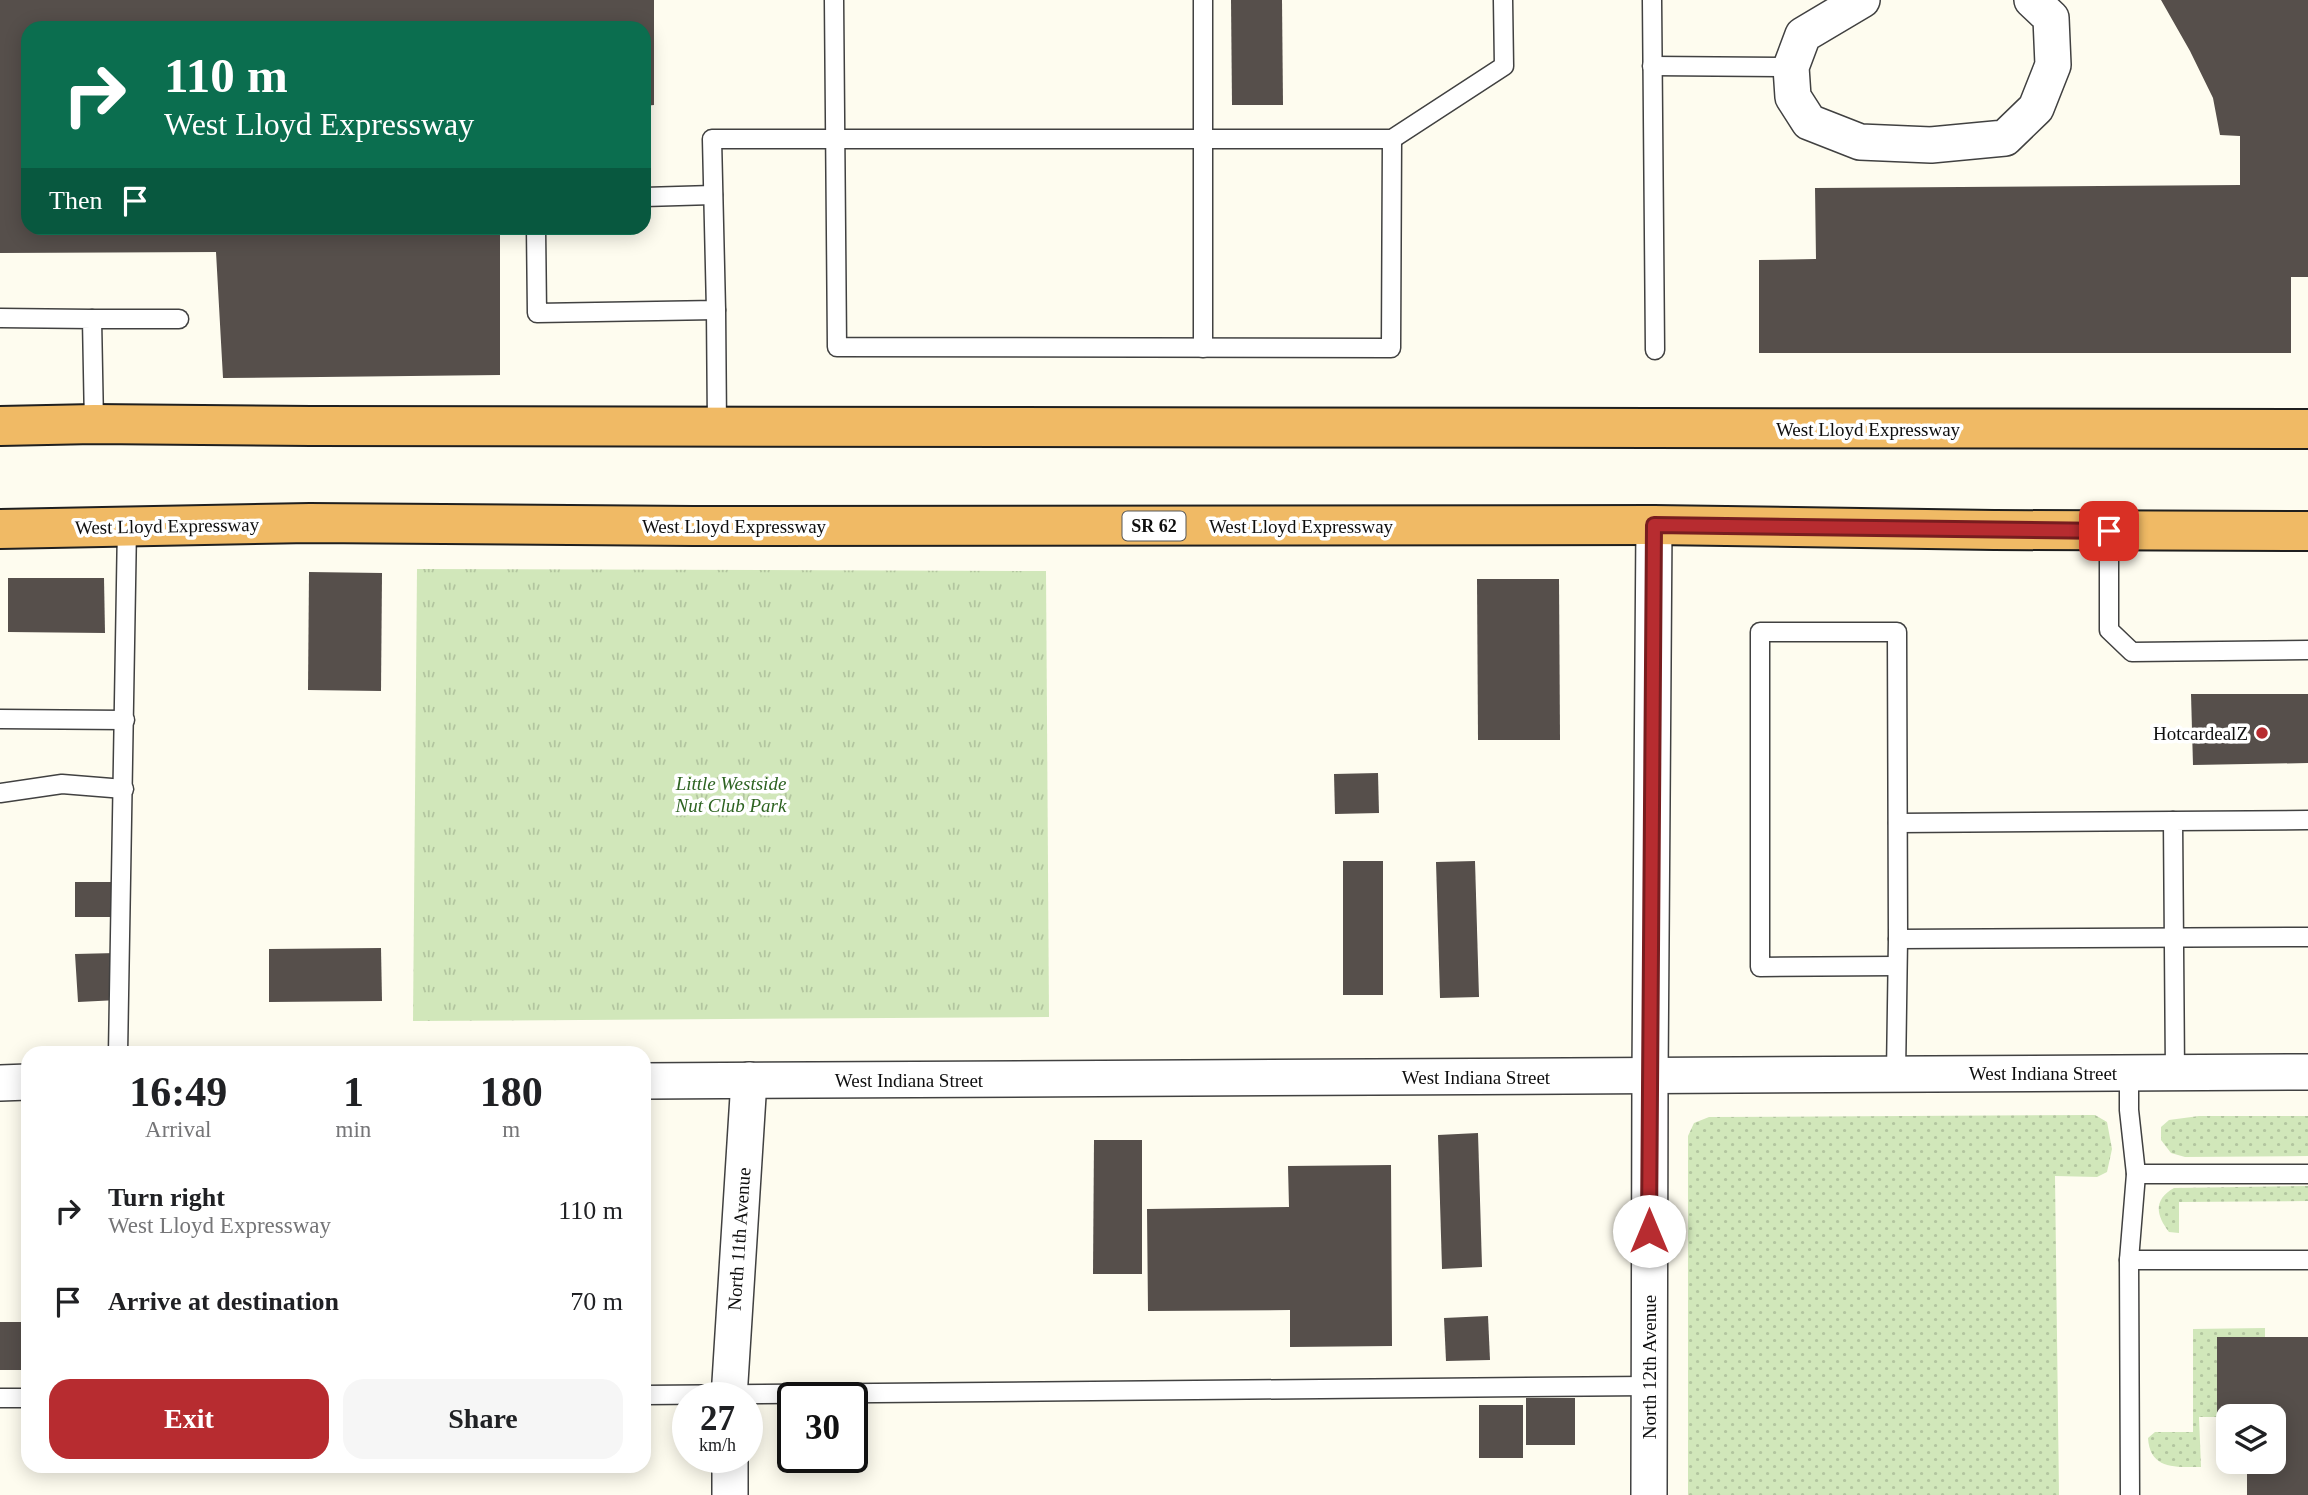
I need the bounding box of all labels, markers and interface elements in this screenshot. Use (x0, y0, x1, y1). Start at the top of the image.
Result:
text: 110 m (164, 48, 288, 103)
icon: right (49, 49, 140, 140)
text: West Lloyd Expressway (164, 106, 474, 142)
icon: arrive (116, 182, 154, 220)
text: Then (49, 186, 102, 215)
street label: West Lloyd Expressway (1776, 419, 1961, 440)
pin (2079, 501, 2139, 561)
road number: SR 62 (1122, 512, 1186, 540)
icon: arrive (2090, 512, 2128, 550)
street label: West Lloyd Expressway (75, 514, 260, 538)
street label: West Lloyd Expressway (642, 516, 827, 537)
street label: West Lloyd Expressway (1209, 516, 1394, 537)
place label: HotcardealZ (2153, 723, 2248, 744)
marker: HotcardealZ (2254, 725, 2270, 741)
park label: Little Westside Nut Club Park (675, 773, 787, 816)
street label: West Indiana Street (1969, 1063, 2118, 1084)
street label: West Indiana Street (1402, 1067, 1551, 1088)
text: 16:49 (129, 1069, 227, 1115)
text: 1 (343, 1069, 364, 1115)
text: 180 (480, 1069, 543, 1115)
street label: West Indiana Street (835, 1070, 984, 1091)
text: Arrival (145, 1117, 212, 1142)
text: min (336, 1117, 371, 1142)
text: m (502, 1117, 520, 1142)
street label: North 11th Avenue (724, 1167, 754, 1311)
text: Turn right (108, 1183, 225, 1212)
icon: right (49, 1192, 87, 1230)
position arrow (1612, 1194, 1686, 1268)
text: 110 m (558, 1196, 623, 1225)
text: West Lloyd Expressway (108, 1213, 331, 1238)
icon: arrive (49, 1283, 87, 1321)
text: Arrive at destination (108, 1287, 339, 1316)
text: 70 m (570, 1287, 623, 1316)
street label: North 12th Avenue (1639, 1295, 1660, 1439)
button: Exit (49, 1379, 329, 1459)
button: Share (343, 1379, 623, 1459)
speed limit sign: 30 (777, 1382, 868, 1473)
text: 27 (700, 1399, 735, 1438)
map controls (2216, 1404, 2286, 1474)
button: layers (2216, 1404, 2286, 1474)
text: km/h (699, 1435, 736, 1455)

